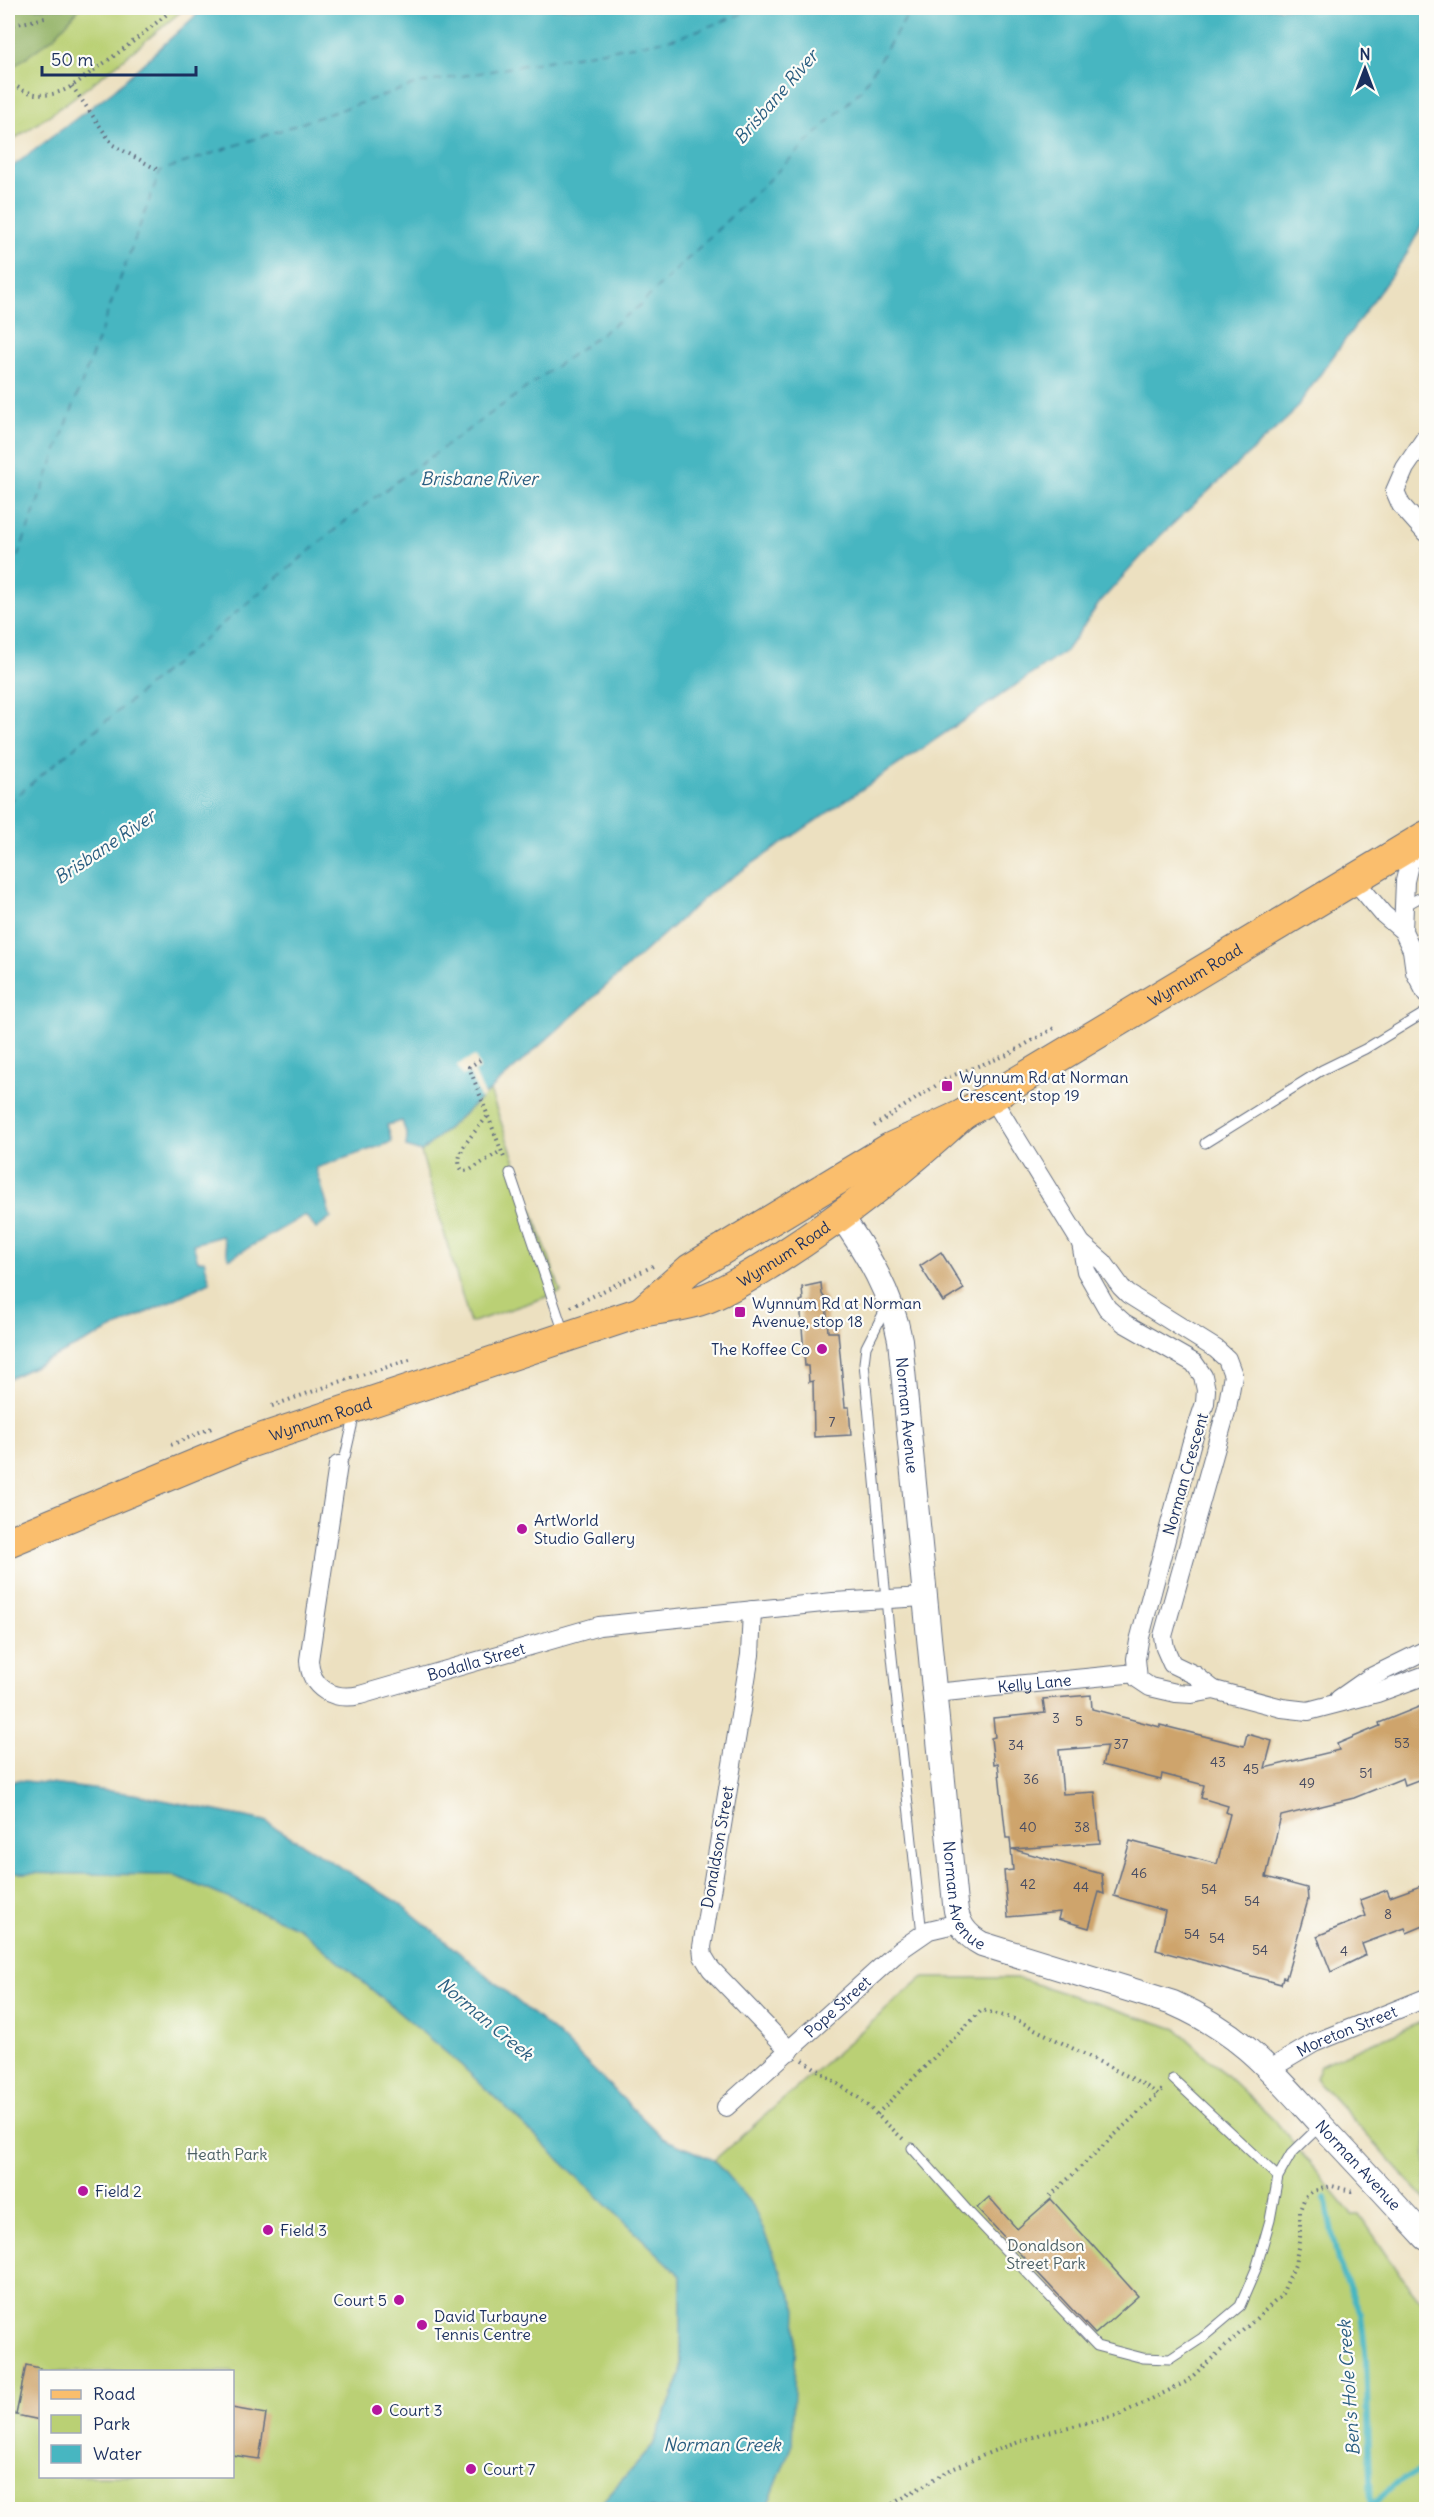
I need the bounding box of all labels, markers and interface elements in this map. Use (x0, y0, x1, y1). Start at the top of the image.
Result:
scale bar (42, 39, 196, 77)
north arrow (1335, 39, 1395, 99)
water label: Brisbane River (728, 43, 824, 148)
text: N (1359, 44, 1371, 64)
text: 50 m (51, 48, 93, 71)
water label: Brisbane River (420, 467, 540, 490)
water label: Brisbane River (50, 803, 162, 889)
street label: Wynnum Road (1144, 939, 1246, 1011)
place label: Wynnum Rd at Norman Crescent, stop 19 (959, 1067, 1128, 1105)
marker: Wynnum Rd at Norman Crescent, stop 19 (940, 1079, 954, 1093)
street label: Wynnum Road (734, 1216, 834, 1291)
place label: Wynnum Rd at Norman Avenue, stop 18 (752, 1293, 921, 1331)
marker: Wynnum Rd at Norman Avenue, stop 18 (733, 1305, 747, 1319)
place label: The Koffee Co (711, 1339, 810, 1359)
marker: The Koffee Co (815, 1342, 829, 1356)
street label: Norman Avenue (892, 1356, 923, 1474)
street label: Wynnum Road (267, 1393, 374, 1445)
street label: Norman Crescent (1158, 1410, 1212, 1537)
house number: 7 (829, 1413, 836, 1431)
place label: ArtWorld Studio Gallery (534, 1510, 635, 1548)
marker: ArtWorld Studio Gallery (515, 1522, 529, 1536)
street label: Bodalla Street (425, 1638, 528, 1685)
street label: Kelly Lane (997, 1669, 1072, 1697)
house number: 3 (1052, 1709, 1060, 1727)
house number: 5 (1075, 1712, 1083, 1730)
house number: 53 (1394, 1734, 1410, 1752)
house number: 37 (1114, 1735, 1129, 1753)
house number: 34 (1008, 1736, 1024, 1754)
house number: 43 (1210, 1753, 1226, 1771)
house number: 45 (1243, 1760, 1259, 1778)
house number: 51 (1359, 1764, 1373, 1782)
house number: 36 (1023, 1770, 1039, 1788)
house number: 49 (1299, 1774, 1315, 1792)
street label: Donaldson Street (696, 1784, 738, 1910)
house number: 40 (1019, 1818, 1037, 1836)
house number: 38 (1074, 1818, 1090, 1836)
street label: Norman Avenue (939, 1840, 989, 1954)
house number: 46 (1131, 1864, 1147, 1882)
house number: 42 (1020, 1875, 1036, 1893)
house number: 44 (1073, 1878, 1089, 1896)
house number: 54 (1201, 1880, 1217, 1898)
house number: 54 (1244, 1892, 1260, 1910)
house number: 8 (1384, 1905, 1392, 1923)
house number: 54 (1184, 1925, 1200, 1943)
house number: 54 (1209, 1929, 1225, 1947)
house number: 54 (1252, 1941, 1268, 1959)
house number: 4 (1340, 1942, 1348, 1960)
street label: Pope Street (800, 1971, 875, 2042)
water label: Norman Creek (433, 1972, 539, 2066)
street label: Moreton Street (1293, 2001, 1400, 2061)
street label: Norman Avenue (1311, 2116, 1405, 2214)
park label: Heath Park (187, 2144, 267, 2164)
place label: Field 2 (95, 2181, 142, 2201)
marker: Field 2 (76, 2184, 90, 2198)
place label: Field 3 (280, 2220, 327, 2240)
marker: Field 3 (261, 2223, 275, 2237)
park label: Donaldson Street Park (1006, 2235, 1086, 2273)
place label: Court 5 (333, 2290, 387, 2310)
marker: Court 5 (392, 2293, 406, 2307)
place label: David Turbayne Tennis Centre (434, 2306, 547, 2344)
marker: David Turbayne Tennis Centre (415, 2318, 429, 2332)
water label: Ben's Hole Creek (1332, 2318, 1365, 2457)
legend (39, 2370, 234, 2478)
text: Road (93, 2382, 136, 2405)
place label: Court 3 (389, 2400, 443, 2420)
marker: Court 3 (370, 2403, 384, 2417)
text: Park (93, 2412, 130, 2435)
water label: Norman Creek (663, 2433, 783, 2456)
text: Water (93, 2442, 143, 2465)
place label: Court 7 (483, 2459, 535, 2479)
marker: Court 7 (464, 2462, 478, 2476)

